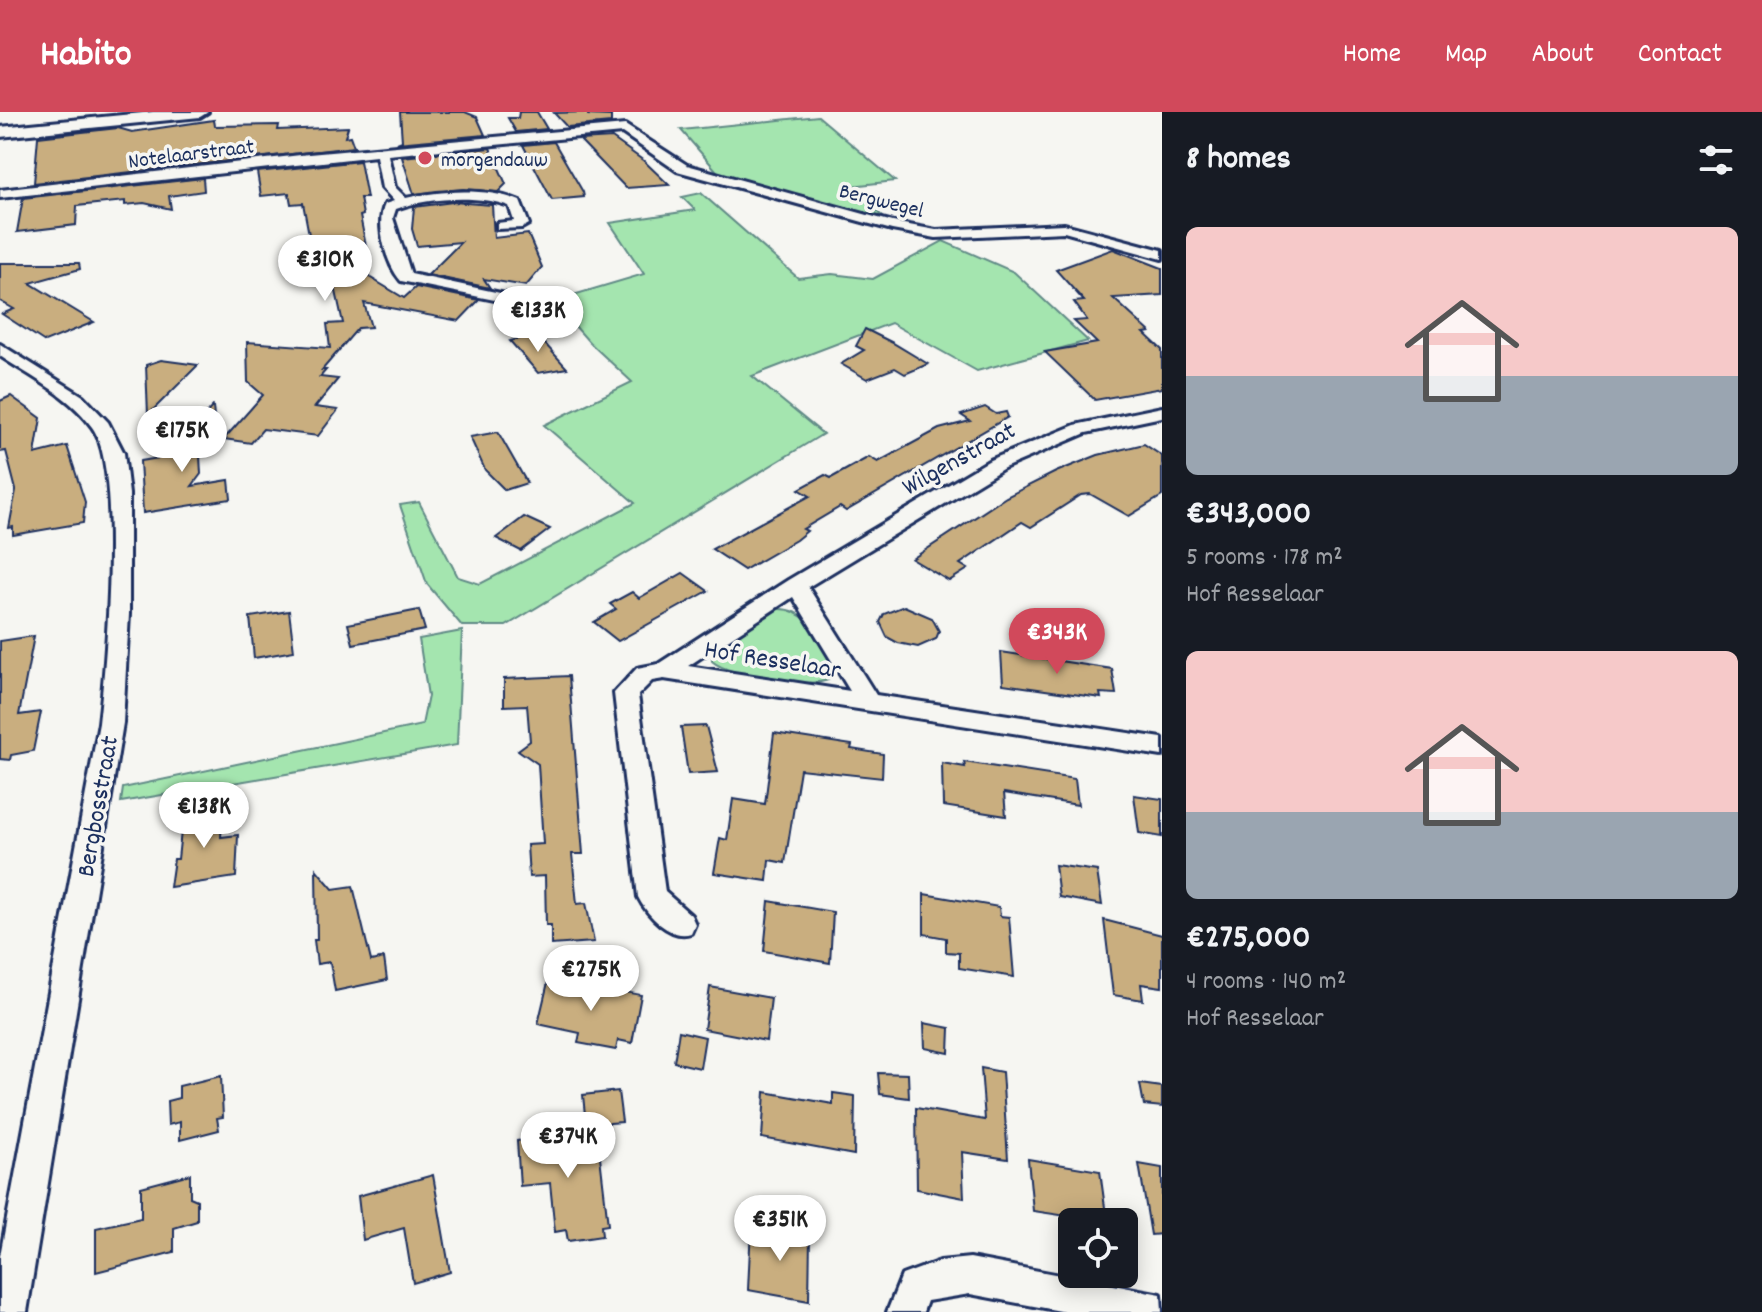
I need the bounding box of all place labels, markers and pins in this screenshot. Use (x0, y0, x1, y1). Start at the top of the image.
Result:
place label: morgendauw (441, 146, 548, 177)
marker: morgendauw (416, 149, 434, 167)
pin: €310K (269, 235, 381, 303)
pin: €133K (482, 286, 594, 354)
pin: €175K (126, 406, 238, 474)
pin: €343K (1001, 608, 1113, 676)
pin: €138K (148, 782, 260, 850)
pin: €275K (535, 945, 647, 1013)
pin: €374K (512, 1112, 624, 1180)
pin: €351K (724, 1195, 836, 1263)

